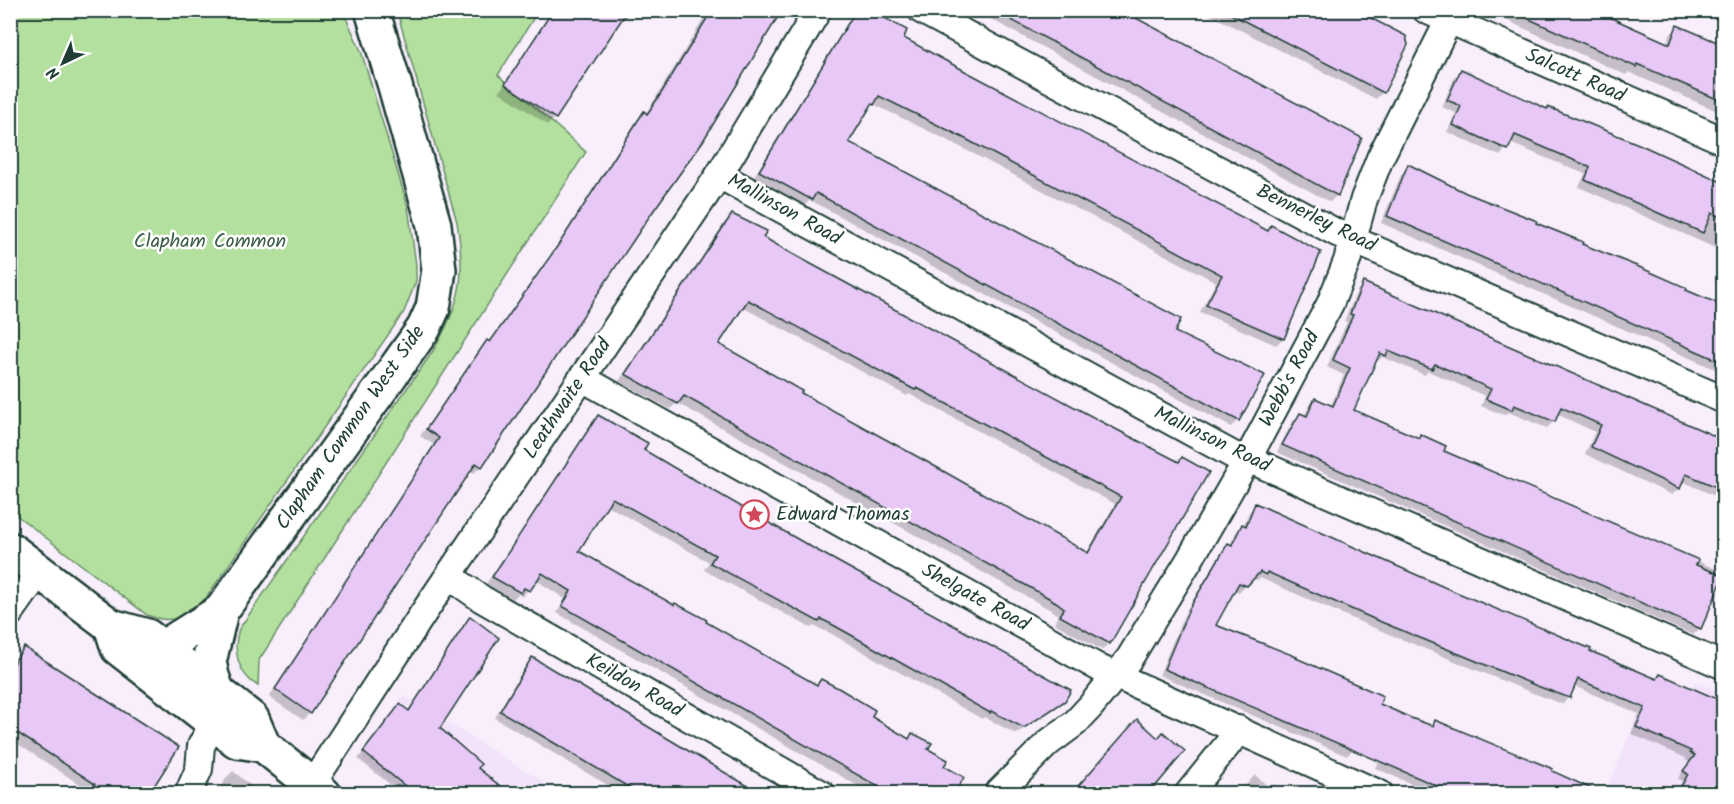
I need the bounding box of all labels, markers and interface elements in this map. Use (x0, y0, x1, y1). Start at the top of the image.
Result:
north arrow (33, 33, 93, 93)
street label: Salcott Road (1520, 40, 1631, 113)
text: N (41, 60, 66, 85)
street label: Mallinson Road (721, 165, 848, 255)
street label: Bennerley Road (1251, 176, 1382, 262)
park label: Clapham Common (134, 226, 286, 258)
street label: Clapham Common West Side (268, 319, 434, 537)
street label: Webb's Road (1251, 324, 1329, 433)
street label: Leathwaite Road (516, 331, 621, 466)
street label: Mallinson Road (1148, 398, 1277, 483)
place icon: Edward Thomas (739, 499, 771, 531)
place label: Edward Thomas (776, 499, 910, 531)
street label: Shelgate Road (915, 555, 1036, 641)
street label: Keildon Road (579, 645, 690, 727)

